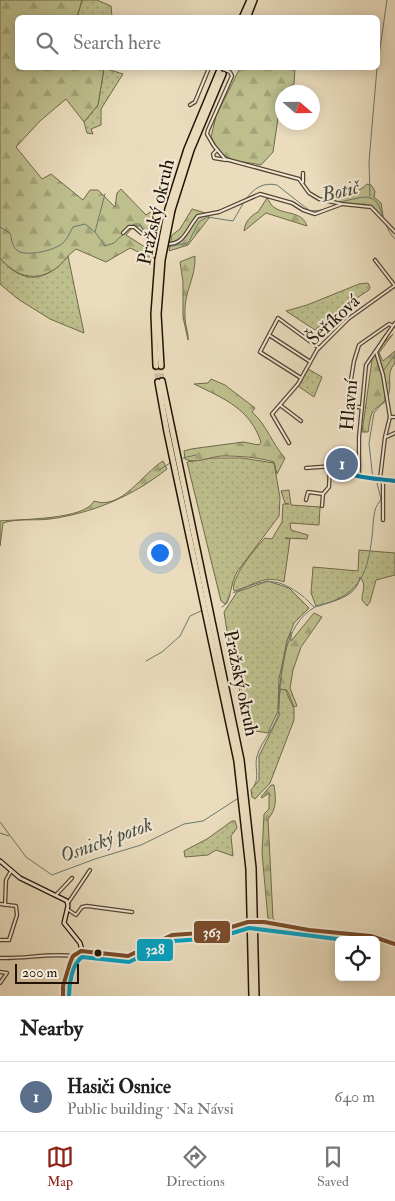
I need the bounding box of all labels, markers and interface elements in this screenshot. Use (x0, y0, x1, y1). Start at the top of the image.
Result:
search box (15, 15, 380, 70)
icon: search (33, 29, 61, 57)
text: Search here (73, 31, 161, 55)
north arrow (275, 85, 320, 130)
street label: Pražský okruh (132, 157, 180, 267)
water label: Botič (318, 174, 364, 208)
street label: Šeříková (300, 288, 365, 351)
street label: Hlavní (335, 377, 363, 431)
pin: 1 (326, 445, 358, 483)
your location (147, 540, 173, 566)
street label: Pražský okruh (218, 628, 264, 738)
water label: Osnický potok (57, 812, 155, 868)
line badge: 363 (193, 920, 231, 944)
text: 363 (203, 924, 221, 941)
map controls (335, 936, 380, 981)
button: locate (335, 936, 380, 981)
line badge: 328 (136, 938, 174, 962)
text: 328 (145, 941, 165, 958)
unlabelled marker (93, 948, 103, 958)
scale bar (15, 961, 79, 984)
text: 200 m (22, 964, 57, 981)
text: Nearby (20, 1015, 83, 1042)
text: Hasiči Osnice (67, 1075, 171, 1099)
text: 1 (33, 1087, 39, 1107)
text: 640 m (334, 1087, 375, 1107)
text: Public building · Na Návsi (67, 1099, 234, 1119)
tab: Map (46, 1143, 74, 1190)
tab: Directions (166, 1143, 225, 1190)
tab: Saved (317, 1143, 349, 1190)

